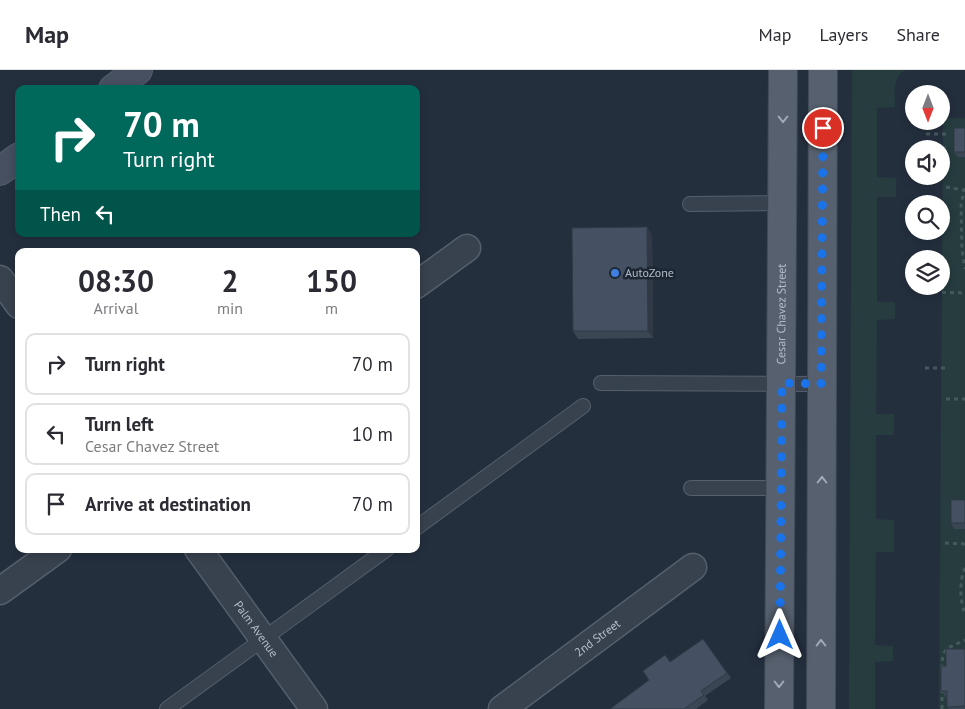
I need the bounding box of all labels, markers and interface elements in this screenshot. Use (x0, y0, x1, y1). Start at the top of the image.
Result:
text: Map (25, 19, 69, 50)
text: Map (759, 23, 791, 46)
text: Layers (819, 23, 868, 46)
text: Share (896, 23, 940, 46)
north arrow (905, 85, 950, 130)
map controls (905, 85, 950, 295)
text: 70 m (123, 101, 200, 147)
icon: right (40, 105, 105, 170)
pin (802, 107, 844, 149)
icon: arrive (809, 114, 837, 142)
one-way arrow (778, 115, 788, 123)
button: sound (905, 140, 950, 185)
text: Turn right (123, 145, 215, 173)
button: search (905, 195, 950, 240)
icon: left (91, 200, 119, 228)
text: Then (40, 202, 81, 226)
button: layers (905, 250, 950, 295)
text: 08:30 (78, 261, 154, 300)
text: 2 (222, 261, 239, 300)
text: 150 (306, 261, 357, 300)
street label: Cesar Chavez Street (773, 264, 789, 364)
place label: AutoZone (625, 265, 674, 280)
marker: AutoZone (609, 267, 621, 279)
text: Arrival (94, 298, 138, 318)
text: min (217, 298, 243, 318)
text: m (325, 298, 338, 318)
icon: right (42, 350, 70, 378)
text: Turn right (85, 352, 165, 376)
text: 70 m (352, 352, 393, 376)
text: Turn left (85, 412, 154, 436)
icon: left (42, 420, 70, 448)
text: 10 m (352, 422, 393, 446)
text: Cesar Chavez Street (85, 436, 219, 456)
one-way arrow (817, 476, 827, 484)
icon: arrive (42, 490, 70, 518)
text: Arrive at destination (85, 492, 251, 516)
text: 70 m (352, 492, 393, 516)
street label: Palm Avenue (231, 598, 282, 660)
position arrow (753, 608, 805, 660)
street label: 2nd Street (571, 616, 623, 660)
one-way arrow (816, 639, 826, 646)
one-way arrow (774, 680, 784, 688)

